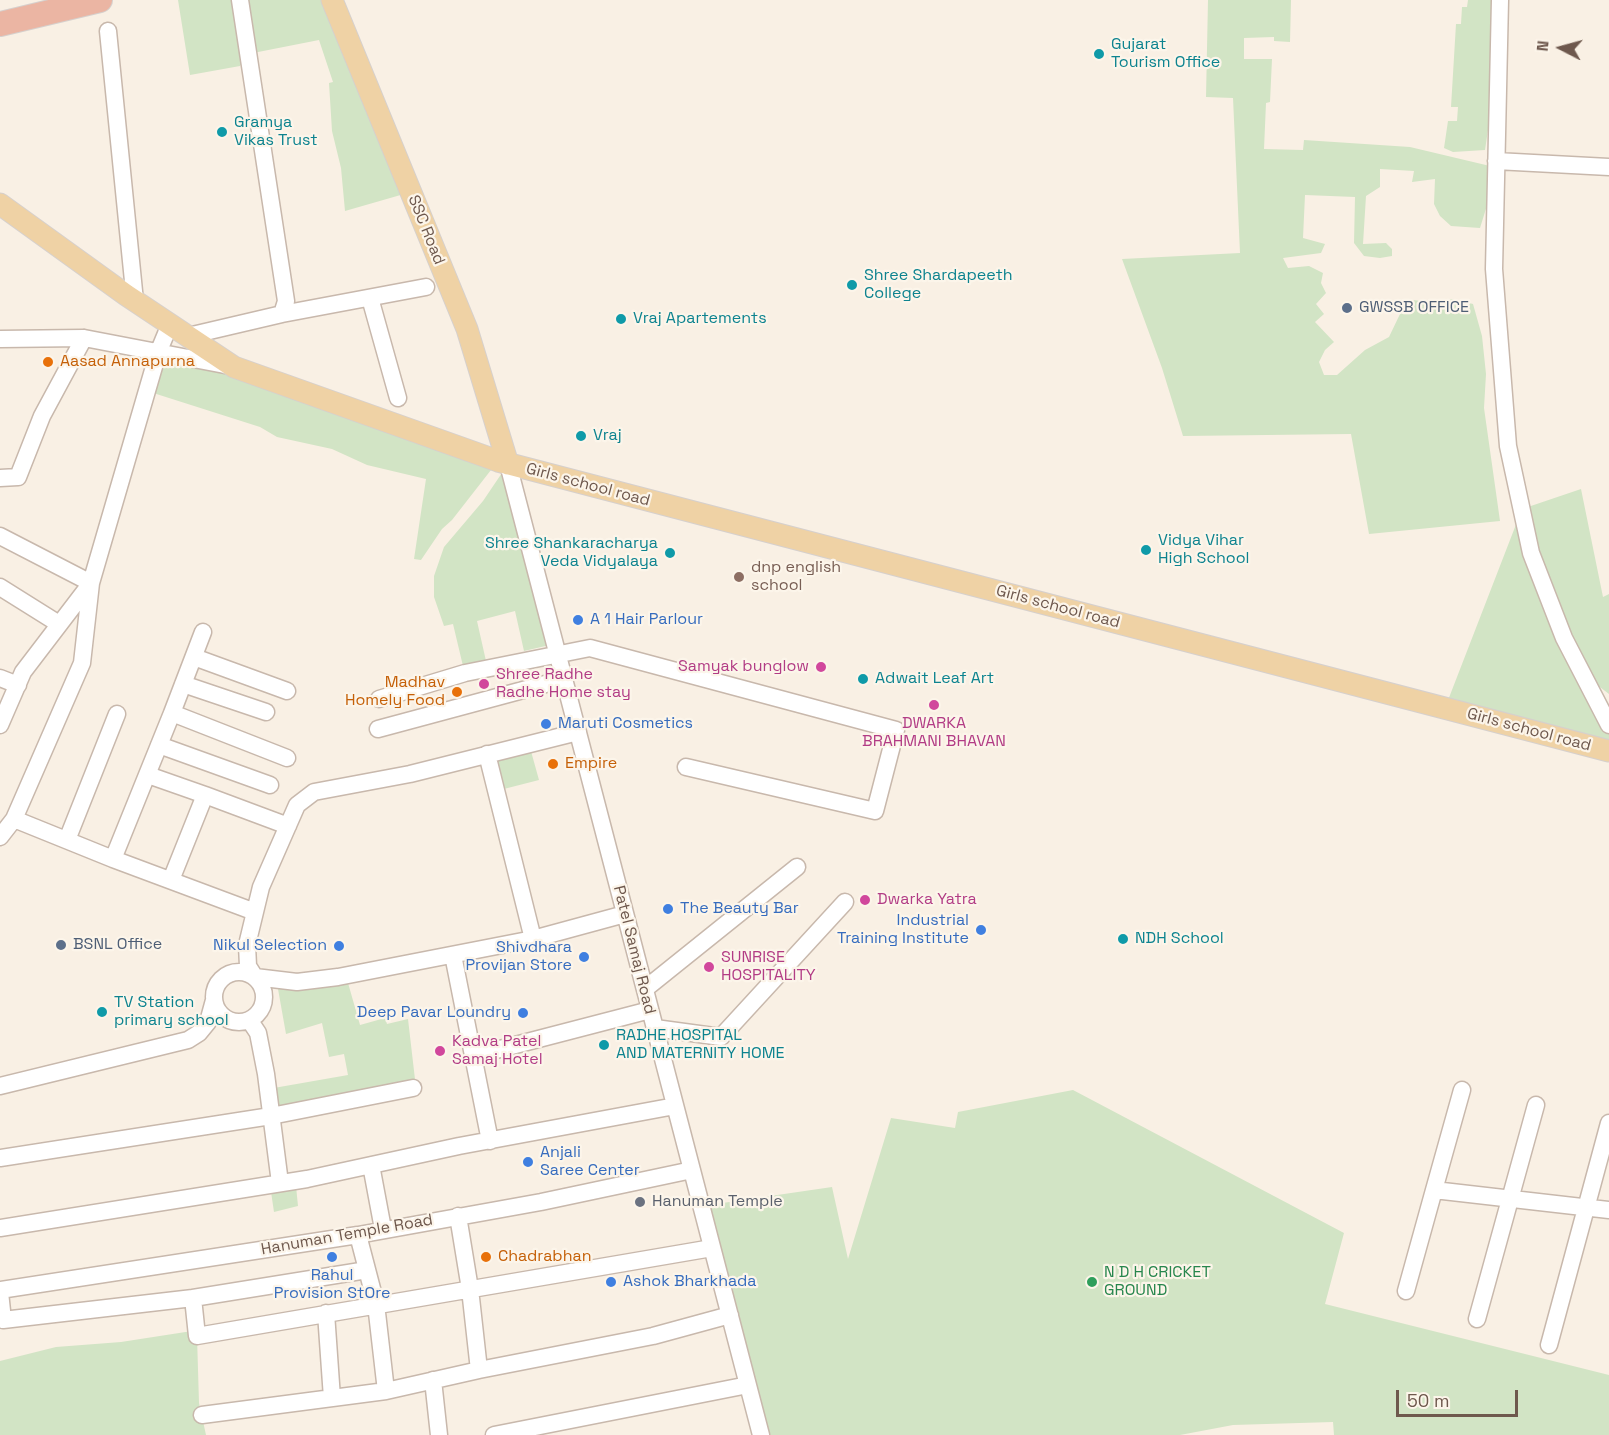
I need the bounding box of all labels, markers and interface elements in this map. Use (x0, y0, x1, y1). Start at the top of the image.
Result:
north arrow (1531, 18, 1591, 78)
place label: Gujarat Tourism Office (1111, 35, 1220, 73)
text: N (1532, 40, 1554, 53)
marker: Gujarat Tourism Office (1092, 47, 1106, 61)
place label: Gramya Vikas Trust (234, 113, 318, 151)
marker: Gramya Vikas Trust (215, 125, 229, 139)
street label: SSC Road (403, 192, 449, 268)
place label: Shree Shardapeeth College (864, 266, 1013, 304)
marker: Shree Shardapeeth College (845, 278, 859, 292)
place label: GWSSB OFFICE (1359, 298, 1469, 318)
marker: GWSSB OFFICE (1340, 301, 1354, 315)
place label: Vraj Apartements (633, 309, 767, 329)
marker: Vraj Apartements (614, 312, 628, 326)
place label: Aasad Annapurna (60, 352, 195, 372)
marker: Aasad Annapurna (41, 355, 55, 369)
place label: Vraj (593, 426, 622, 446)
marker: Vraj (574, 429, 588, 443)
street label: Girls school road (524, 459, 652, 511)
place label: Vidya Vihar High School (1158, 531, 1249, 569)
place label: Shree Shankaracharya Veda Vidyalaya (485, 534, 658, 572)
marker: Vidya Vihar High School (1139, 543, 1153, 557)
marker: Shree Shankaracharya Veda Vidyalaya (663, 546, 677, 560)
place label: dnp english school (751, 558, 841, 596)
marker: dnp english school (732, 570, 746, 584)
street label: Girls school road (994, 581, 1122, 633)
place label: A 1 Hair Parlour (590, 610, 703, 630)
marker: A 1 Hair Parlour (571, 613, 585, 627)
place label: Samyak bunglow (678, 657, 809, 677)
marker: Samyak bunglow (814, 660, 828, 674)
place label: Shree Radhe Radhe Home stay (496, 665, 631, 703)
place label: Adwait Leaf Art (875, 669, 994, 689)
marker: Adwait Leaf Art (856, 672, 870, 686)
place label: Madhav Homely Food (345, 673, 445, 711)
marker: Shree Radhe Radhe Home stay (477, 677, 491, 691)
marker: Madhav Homely Food (450, 685, 464, 699)
marker: DWARKA BRAHMANI BHAVAN (927, 698, 941, 712)
street label: Girls school road (1465, 704, 1593, 756)
place label: Maruti Cosmetics (558, 714, 693, 734)
place label: DWARKA BRAHMANI BHAVAN (862, 714, 1006, 752)
marker: Maruti Cosmetics (539, 717, 553, 731)
place label: Empire (565, 754, 617, 774)
marker: Empire (546, 757, 560, 771)
street label: Patel Samaj Road (609, 884, 659, 1016)
place label: Dwarka Yatra (877, 890, 977, 910)
marker: Dwarka Yatra (858, 893, 872, 907)
place label: The Beauty Bar (680, 899, 799, 919)
marker: The Beauty Bar (661, 902, 675, 916)
place label: Industrial Training Institute (837, 911, 969, 949)
marker: Industrial Training Institute (974, 923, 988, 937)
place label: NDH School (1135, 929, 1224, 949)
marker: NDH School (1116, 932, 1130, 946)
place label: BSNL Office (73, 935, 162, 955)
place label: Nikul Selection (213, 936, 327, 956)
marker: BSNL Office (54, 938, 68, 952)
place label: Shivdhara Provijan Store (465, 938, 572, 976)
marker: Nikul Selection (332, 939, 346, 953)
place label: SUNRISE HOSPITALITY (721, 948, 816, 986)
marker: Shivdhara Provijan Store (577, 950, 591, 964)
marker: SUNRISE HOSPITALITY (702, 960, 716, 974)
place label: TV Station primary school (114, 993, 229, 1031)
place label: Deep Pavar Loundry (357, 1003, 511, 1023)
marker: TV Station primary school (95, 1005, 109, 1019)
marker: Deep Pavar Loundry (516, 1006, 530, 1020)
place label: RADHE HOSPITAL AND MATERNITY HOME (616, 1026, 785, 1064)
place label: Kadva Patel Samaj Hotel (452, 1032, 543, 1070)
marker: RADHE HOSPITAL AND MATERNITY HOME (597, 1038, 611, 1052)
marker: Kadva Patel Samaj Hotel (433, 1044, 447, 1058)
place label: Anjali Saree Center (540, 1143, 640, 1181)
marker: Anjali Saree Center (521, 1155, 535, 1169)
place label: Hanuman Temple (652, 1192, 783, 1212)
marker: Hanuman Temple (633, 1195, 647, 1209)
street label: Hanuman Temple Road (260, 1210, 434, 1260)
place label: Chadrabhan (498, 1247, 591, 1267)
marker: Rahul Provision StOre (325, 1250, 339, 1264)
marker: Chadrabhan (479, 1250, 493, 1264)
place label: N D H CRICKET GROUND (1104, 1263, 1211, 1301)
place label: Rahul Provision StOre (274, 1266, 390, 1304)
place label: Ashok Bharkhada (623, 1272, 756, 1292)
marker: Ashok Bharkhada (604, 1275, 618, 1289)
marker: N D H CRICKET GROUND (1085, 1275, 1099, 1289)
scale bar (1399, 1378, 1520, 1416)
text: 50 m (1407, 1389, 1449, 1412)

